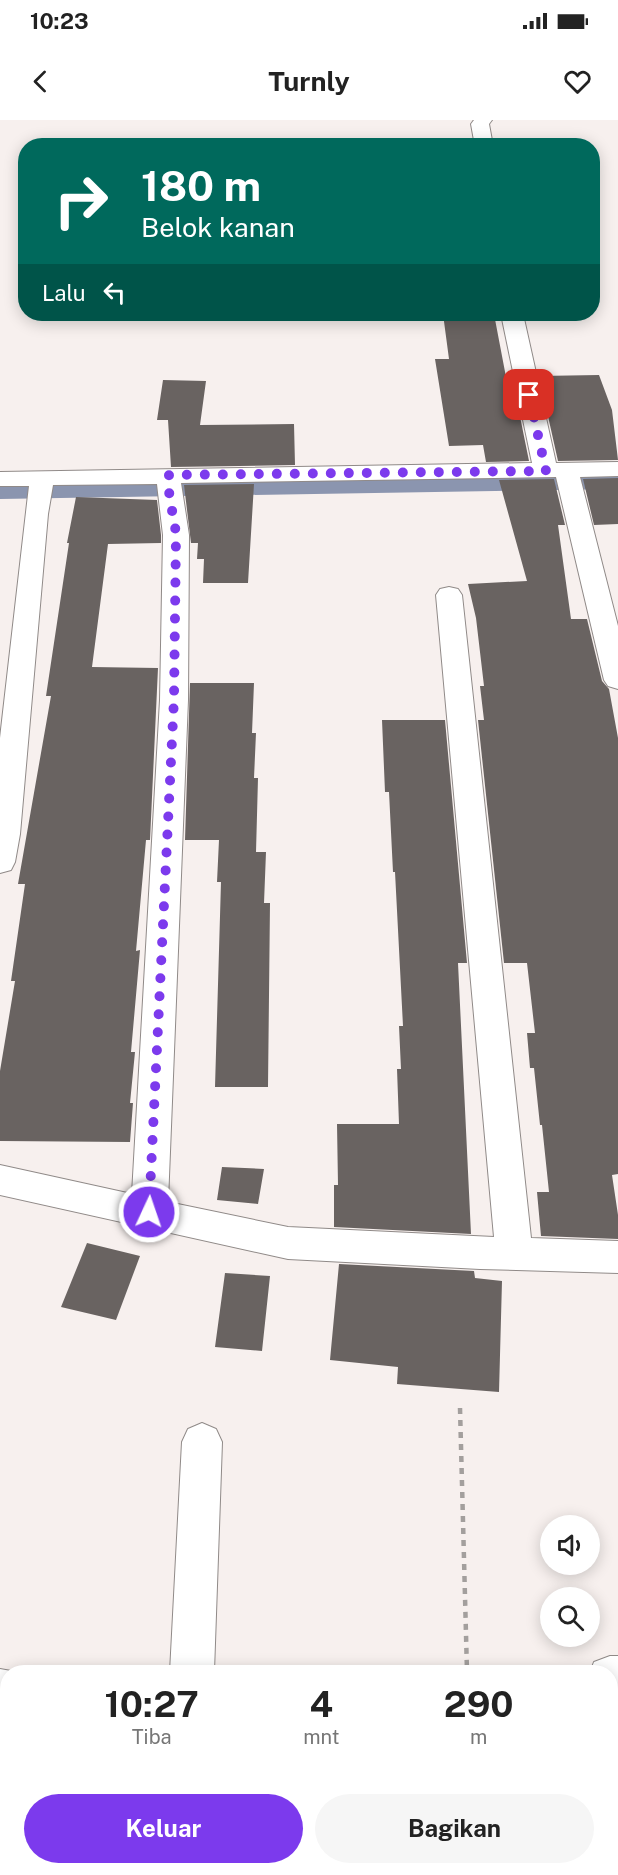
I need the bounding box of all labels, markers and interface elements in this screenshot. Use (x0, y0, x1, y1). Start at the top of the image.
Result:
text: 10:23 (30, 8, 89, 34)
icon: back (24, 65, 57, 98)
text: Turnly (268, 65, 350, 97)
icon: heart (561, 65, 594, 98)
text: 180 m (141, 161, 261, 210)
icon: right (42, 162, 120, 240)
text: Belok kanan (141, 211, 295, 243)
icon: left (98, 276, 131, 309)
text: Lalu (42, 280, 86, 306)
pin (503, 369, 554, 420)
icon: arrive (512, 378, 545, 411)
position arrow (117, 1180, 181, 1244)
map controls (540, 1515, 600, 1647)
button: sound (540, 1515, 600, 1575)
button: search (540, 1587, 600, 1647)
text: 10:27 (104, 1683, 199, 1725)
text: 4 (310, 1683, 333, 1725)
text: 290 (444, 1683, 514, 1725)
text: Tiba (132, 1725, 172, 1749)
text: mnt (303, 1725, 339, 1749)
text: m (470, 1725, 487, 1749)
button: Keluar (24, 1794, 303, 1863)
button: Bagikan (315, 1794, 594, 1863)

